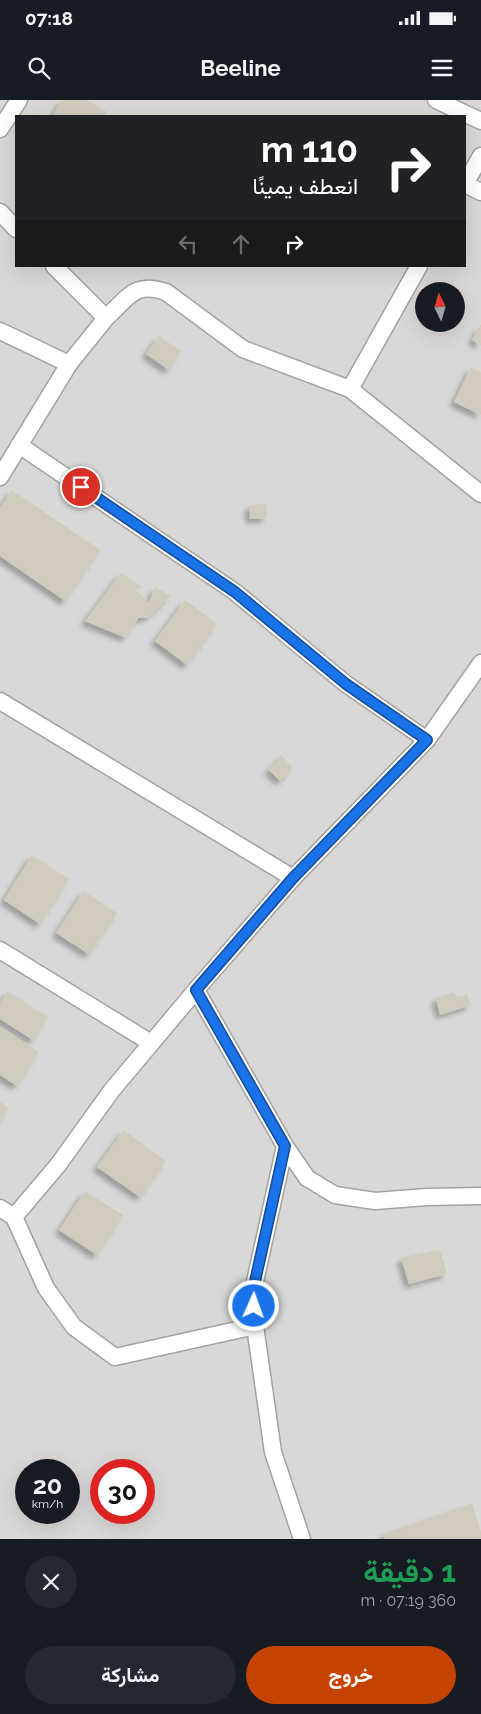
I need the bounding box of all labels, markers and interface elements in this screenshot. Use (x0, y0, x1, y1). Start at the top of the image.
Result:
text: 07:18 (25, 7, 73, 29)
icon: search (25, 54, 53, 82)
icon: menu (428, 54, 456, 82)
text: Beeline (200, 55, 281, 81)
text: 110 m (261, 129, 358, 170)
icon: right (376, 135, 441, 200)
text: انعطف يمينًا (253, 173, 358, 199)
icon: left (174, 230, 202, 258)
icon: ahead (227, 230, 255, 258)
icon: right (280, 230, 308, 258)
north arrow (415, 282, 465, 332)
map controls (415, 282, 465, 332)
pin (60, 466, 102, 508)
icon: arrive (67, 473, 95, 501)
position arrow (227, 1279, 279, 1331)
speed limit sign: 30 (90, 1459, 155, 1524)
text: 20 (33, 1470, 62, 1500)
text: km/h (32, 1497, 63, 1511)
text: 1 دقيقة (363, 1554, 456, 1589)
button: close (25, 1556, 77, 1608)
text: 360 m · 07:19 (361, 1591, 456, 1610)
button: مشاركة (25, 1646, 236, 1704)
button: خروج (246, 1646, 456, 1704)

